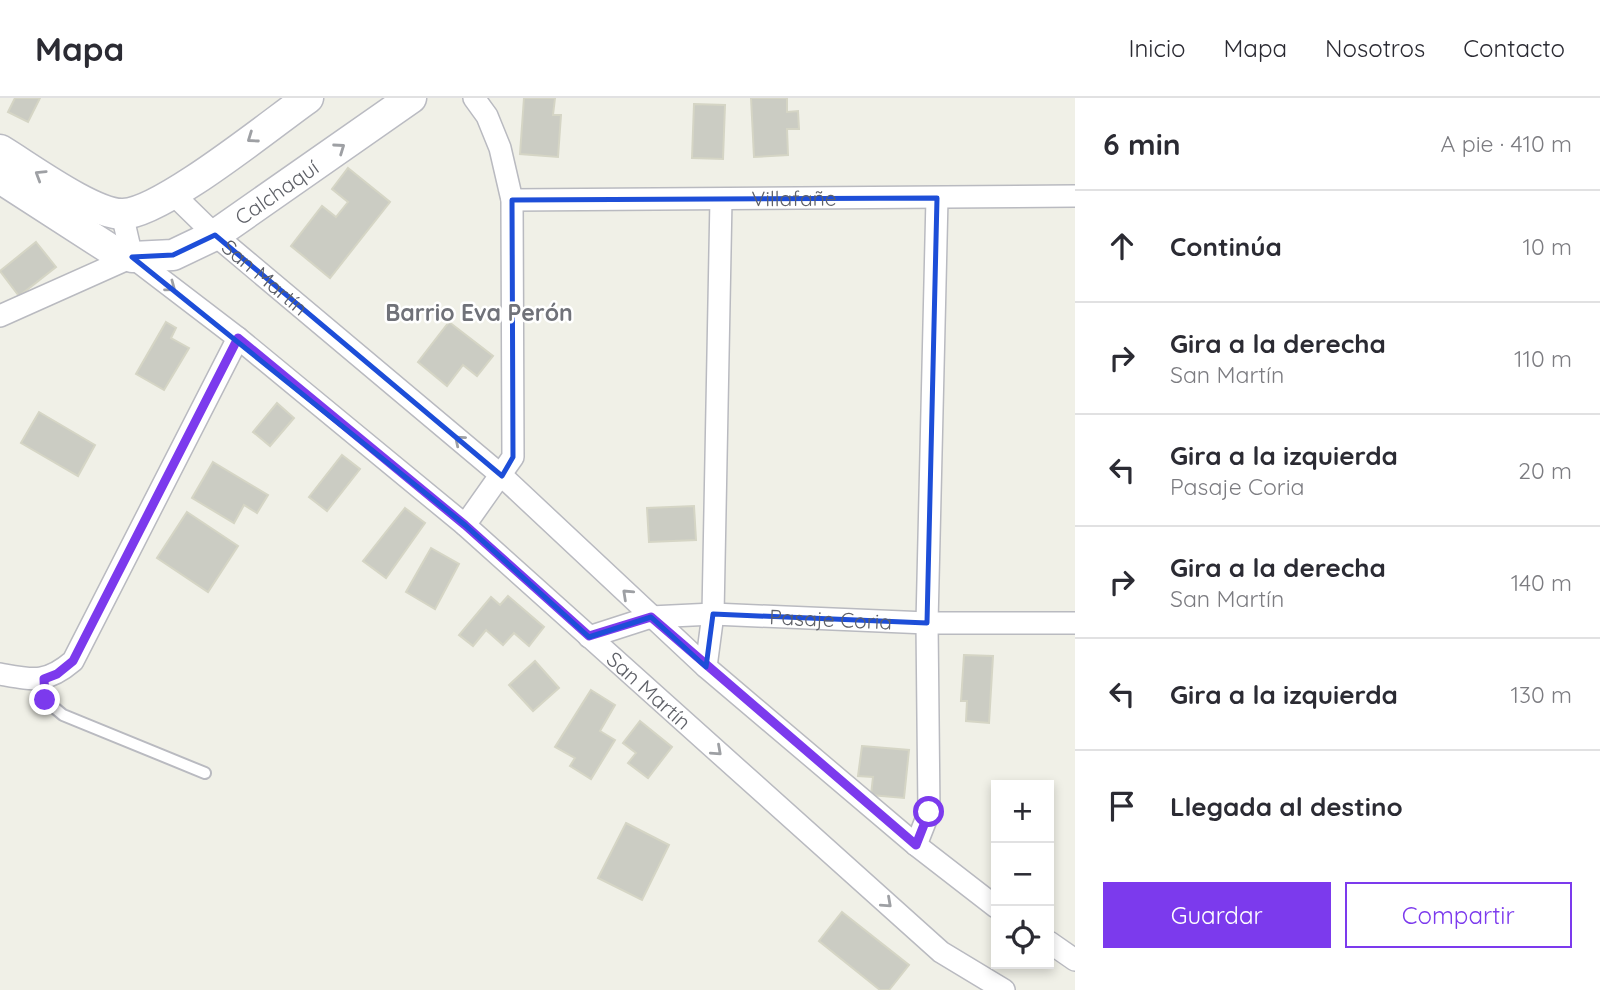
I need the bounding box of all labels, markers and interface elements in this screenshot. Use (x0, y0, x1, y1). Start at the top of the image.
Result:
text: Mapa (35, 28, 124, 69)
text: Inicio (1128, 33, 1186, 63)
text: Mapa (1224, 33, 1287, 63)
text: Nosotros (1325, 33, 1425, 63)
text: Contacto (1463, 33, 1565, 63)
text: 6 min (1103, 125, 1181, 163)
one-way arrow (247, 129, 260, 142)
text: A pie · 410 m (1441, 129, 1572, 158)
one-way arrow (332, 144, 345, 156)
street label: Calchaquí (230, 154, 324, 230)
one-way arrow (35, 170, 48, 183)
street label: Villafañe (751, 185, 837, 211)
icon: ahead (1103, 227, 1141, 265)
text: Continúa (1170, 230, 1282, 263)
text: 10 m (1523, 232, 1572, 261)
street label: San Martín (217, 233, 313, 321)
one-way arrow (163, 278, 175, 291)
district label: Barrio Eva Perón (385, 298, 573, 327)
text: Gira a la derecha (1170, 327, 1386, 360)
icon: right (1103, 339, 1141, 377)
text: 110 m (1514, 344, 1572, 373)
text: San Martín (1170, 360, 1284, 389)
one-way arrow (454, 436, 467, 448)
text: Gira a la izquierda (1170, 439, 1398, 472)
icon: left (1103, 451, 1141, 489)
text: 20 m (1518, 456, 1572, 485)
text: Pasaje Coria (1170, 472, 1305, 501)
text: Gira a la derecha (1170, 551, 1386, 584)
icon: right (1103, 563, 1141, 601)
text: 140 m (1511, 568, 1572, 597)
text: San Martín (1170, 584, 1284, 613)
one-way arrow (622, 589, 635, 602)
street label: Pasaje Coria (769, 603, 893, 635)
street label: San Martín (602, 646, 697, 735)
icon: left (1103, 675, 1141, 713)
text: Gira a la izquierda (1170, 678, 1398, 711)
text: 130 m (1510, 680, 1572, 709)
route end (29, 684, 60, 715)
one-way arrow (709, 743, 722, 755)
map controls (991, 780, 1054, 969)
button: + (991, 780, 1054, 843)
icon: arrive (1103, 787, 1141, 825)
text: Llegada al destino (1170, 790, 1403, 823)
route start (913, 796, 944, 827)
button: − (991, 843, 1054, 906)
button: Guardar (1103, 882, 1331, 948)
button: Compartir (1345, 882, 1572, 948)
one-way arrow (879, 895, 892, 907)
button: locate (991, 906, 1054, 969)

